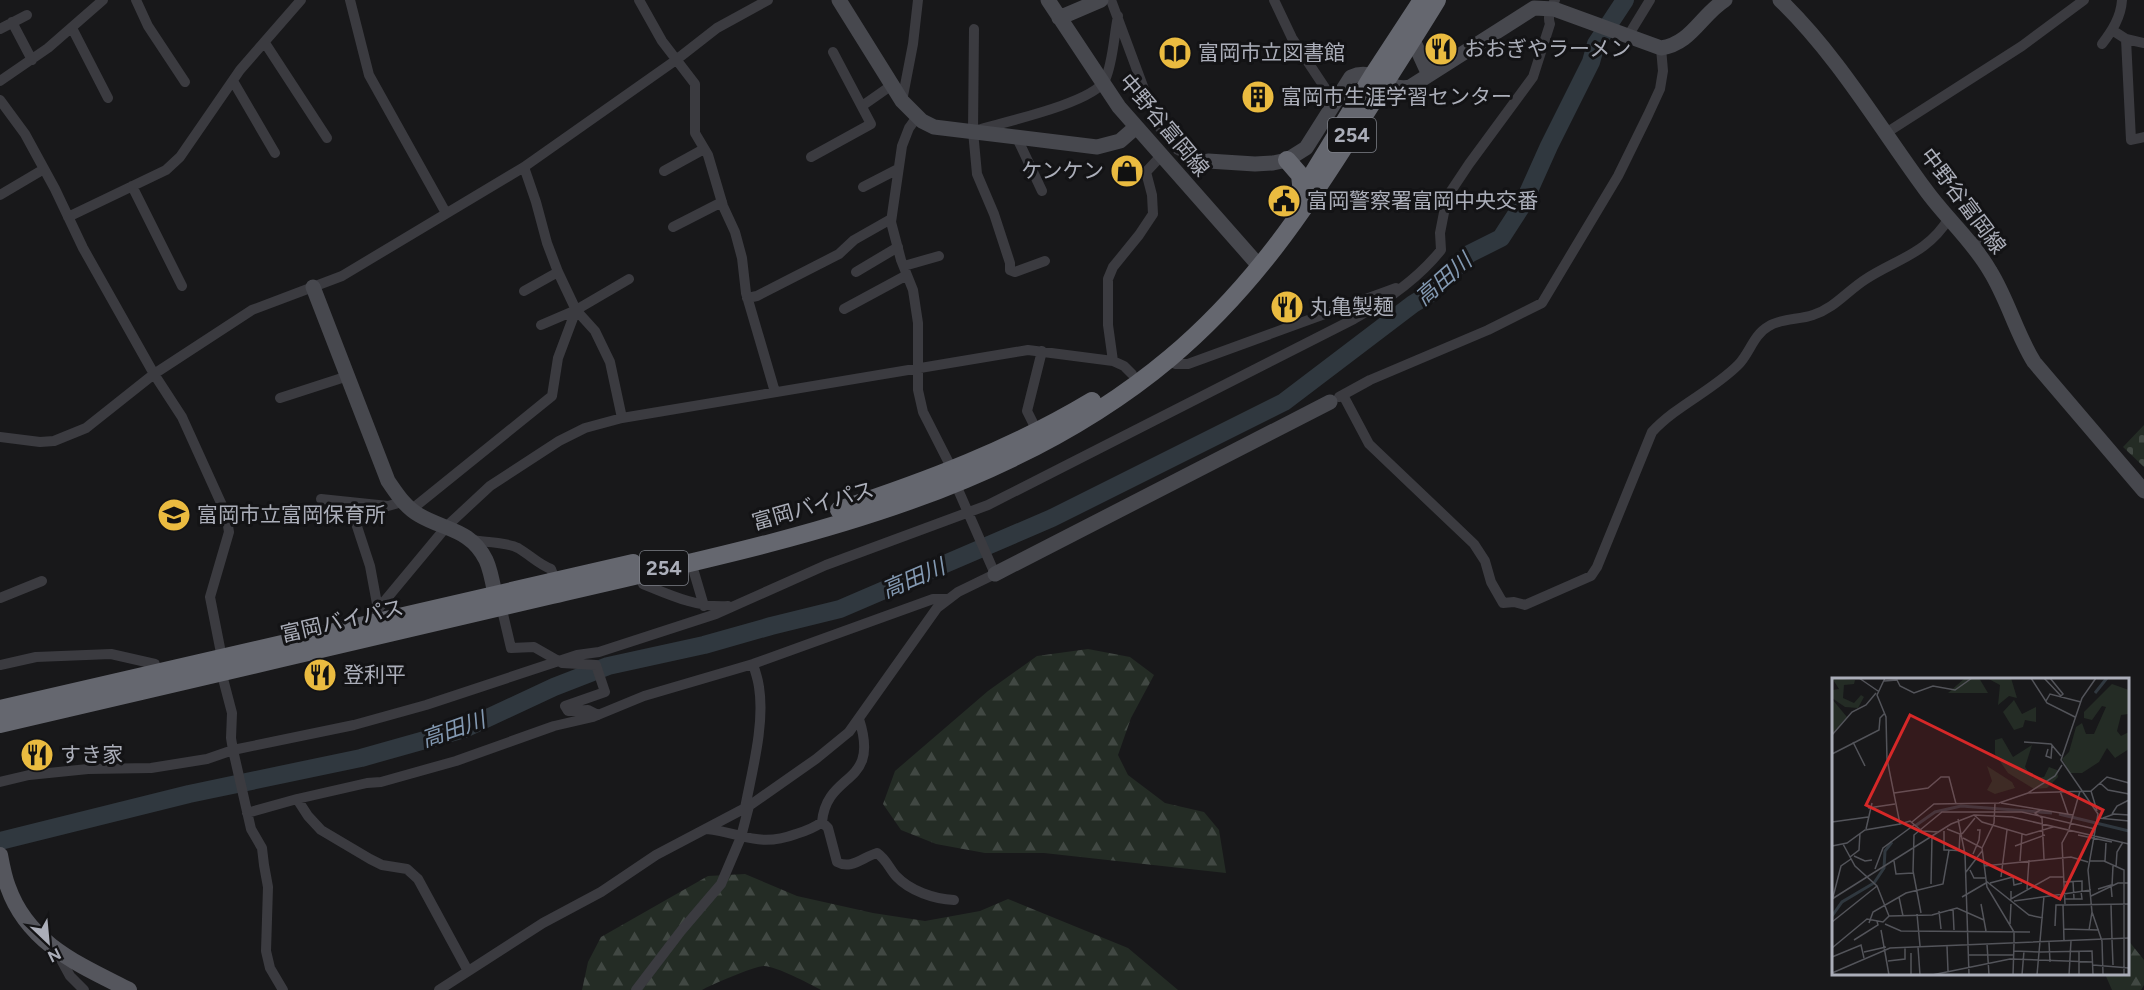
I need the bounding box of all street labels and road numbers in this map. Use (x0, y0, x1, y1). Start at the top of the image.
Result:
street label: 中野谷富岡線 (1114, 68, 1214, 181)
road number: 254 (1328, 118, 1376, 152)
street label: 中野谷富岡線 (1916, 143, 2011, 259)
street label: 富岡バイパス (749, 476, 877, 535)
road number: 254 (640, 551, 688, 585)
street label: 富岡バイパス (278, 594, 406, 647)

